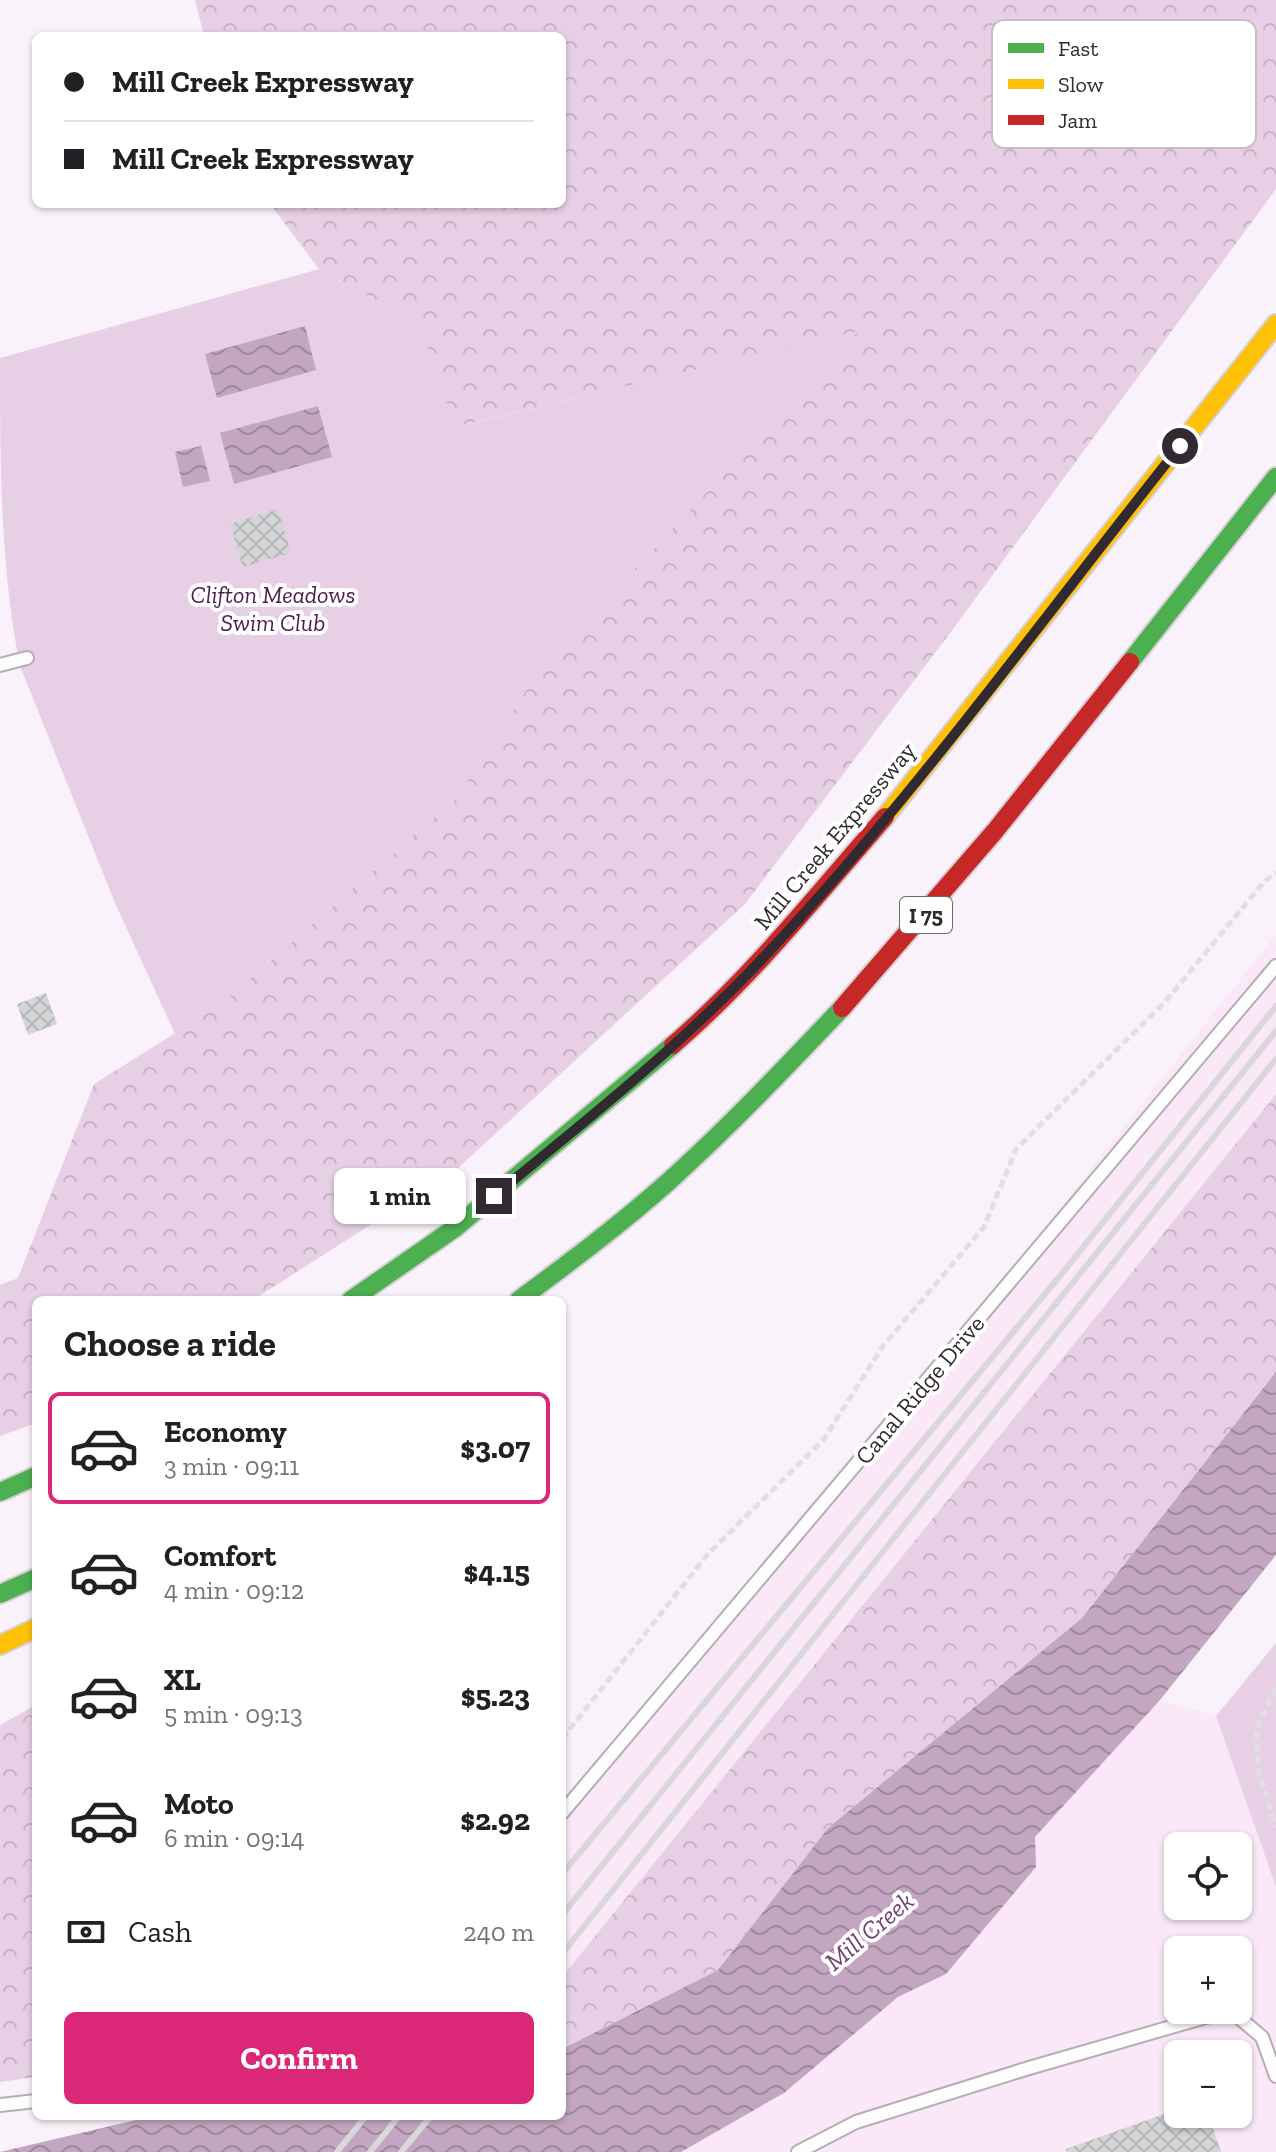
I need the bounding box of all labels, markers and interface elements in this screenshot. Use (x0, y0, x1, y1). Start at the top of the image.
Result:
legend (992, 20, 1256, 148)
text: Fast (1058, 35, 1099, 62)
text: Mill Creek Expressway (112, 64, 414, 100)
text: Slow (1058, 71, 1104, 98)
text: Jam (1058, 107, 1097, 134)
text: Mill Creek Expressway (112, 141, 414, 177)
route start (1162, 428, 1198, 464)
park label: Clifton Meadows Swim Club (191, 580, 355, 637)
street label: Mill Creek Expressway (748, 735, 922, 935)
road number: I 75 (900, 897, 952, 933)
callout: 1 min (334, 1168, 466, 1224)
route end (476, 1178, 512, 1214)
text: 1 min (369, 1180, 431, 1212)
street label: Canal Ridge Drive (849, 1309, 990, 1470)
text: Choose a ride (64, 1322, 276, 1365)
icon: car (68, 1412, 140, 1484)
text: Economy (164, 1414, 287, 1450)
text: $3.07 (460, 1430, 530, 1466)
text: 3 min · 09:11 (164, 1450, 299, 1482)
icon: car (68, 1536, 140, 1608)
text: Comfort (164, 1538, 276, 1574)
text: $4.15 (464, 1554, 530, 1590)
text: 4 min · 09:12 (164, 1574, 304, 1606)
icon: car (68, 1660, 140, 1732)
text: XL (164, 1662, 201, 1698)
text: $5.23 (461, 1678, 530, 1714)
text: 5 min · 09:13 (164, 1698, 303, 1730)
icon: car (68, 1784, 140, 1856)
text: Moto (164, 1786, 234, 1822)
text: $2.92 (460, 1802, 530, 1838)
text: 6 min · 09:14 (164, 1822, 304, 1854)
map controls (1164, 1832, 1252, 2128)
button: locate (1164, 1832, 1252, 1920)
water label: Mill Creek (818, 1885, 920, 1977)
icon: cash (64, 1910, 108, 1954)
text: Cash (128, 1914, 192, 1950)
text: 240 m (463, 1916, 534, 1948)
button: + (1164, 1936, 1252, 2024)
button: Confirm (64, 2012, 534, 2104)
button: − (1164, 2040, 1252, 2128)

